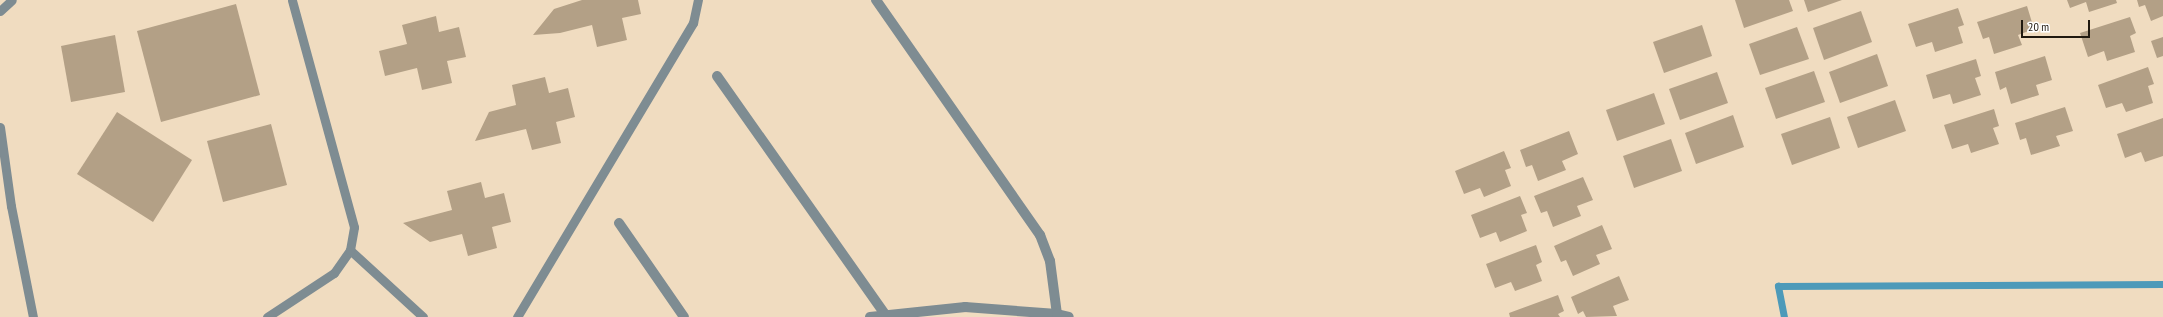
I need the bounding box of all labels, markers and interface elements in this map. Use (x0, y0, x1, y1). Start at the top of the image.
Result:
scale bar (2023, 12, 2092, 38)
text: 20 m (2028, 19, 2049, 34)

